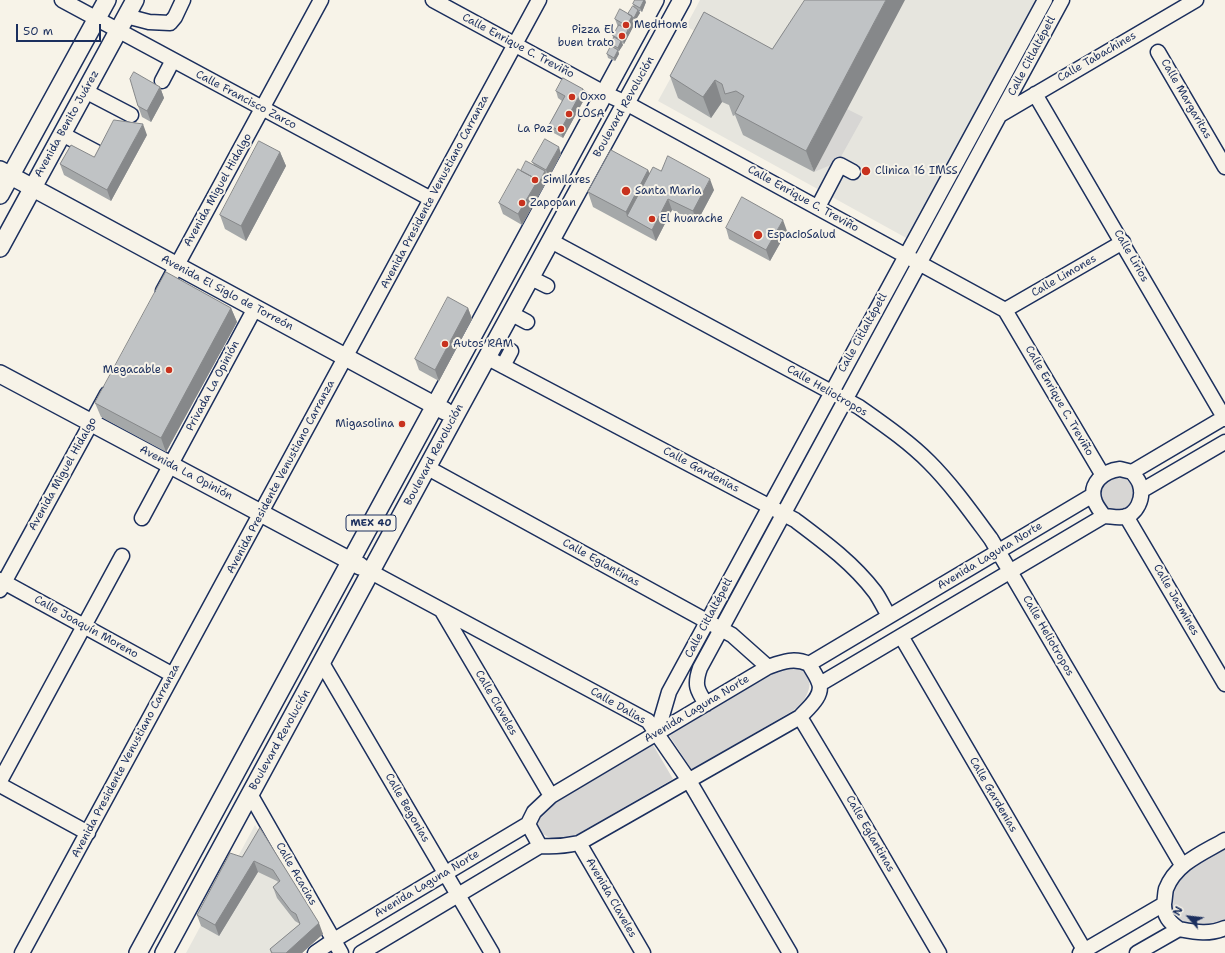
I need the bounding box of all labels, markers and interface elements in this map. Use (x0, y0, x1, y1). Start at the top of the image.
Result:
street label: Calle Enrique C. Treviño (460, 11, 576, 81)
street label: Calle Citlaltépetl (1005, 14, 1059, 98)
scale bar (18, 16, 103, 42)
place label: MedHome (634, 18, 688, 32)
marker: MedHome (621, 20, 631, 30)
text: 50 m (23, 23, 53, 39)
place label: Pizza El buen trato (558, 23, 614, 49)
street label: Calle Tabachines (1055, 29, 1139, 85)
marker: Pizza El buen trato (617, 31, 627, 41)
street label: Boulevard Revolución (591, 54, 657, 160)
street label: Calle Margaritas (1158, 57, 1214, 141)
street label: Avenida Benito Juárez (32, 68, 102, 180)
street label: Calle Francisco Zarco (193, 68, 299, 132)
place label: Oxxo (580, 90, 606, 104)
marker: Oxxo (567, 92, 577, 102)
street label: Avenida Presidente Venustiano Carranza (378, 93, 492, 291)
place label: LOSA (577, 107, 604, 121)
marker: LOSA (564, 109, 574, 119)
place label: La Paz (517, 122, 553, 136)
marker: La Paz (556, 124, 566, 134)
street label: Avenida Miguel Hidalgo (181, 131, 255, 249)
street label: Calle Enrique C. Treviño (745, 163, 861, 235)
place label: Clinica 16 IMSS (875, 164, 958, 178)
marker: Clinica 16 IMSS (860, 165, 872, 177)
place label: Similares (543, 173, 591, 187)
marker: Similares (530, 175, 540, 185)
place label: Santa Maria (635, 184, 701, 198)
marker: Santa Maria (620, 185, 632, 197)
place label: Zapopan (530, 196, 576, 210)
marker: Zapopan (517, 198, 527, 208)
place label: El huarache (660, 212, 723, 226)
marker: El huarache (647, 214, 657, 224)
street label: Calle Lirios (1111, 227, 1151, 285)
place label: EspacioSalud (767, 228, 836, 242)
marker: EspacioSalud (752, 229, 764, 241)
street label: Avenida El Siglo de Torreón (159, 252, 295, 334)
street label: Calle Limones (1029, 252, 1099, 300)
street label: Calle Citlaltépetl (836, 291, 890, 375)
place label: Autos RAM (453, 337, 513, 351)
street label: Privada La Opinión (184, 339, 242, 433)
marker: Autos RAM (440, 339, 450, 349)
street label: Calle Enrique C. Treviño (1022, 344, 1096, 458)
place label: Megacable (103, 363, 161, 377)
street label: Calle Heliotropos (784, 363, 870, 419)
marker: Megacable (164, 365, 174, 375)
street label: Avenida Presidente Venustiano Carranza (224, 378, 338, 576)
street label: Boulevard Revolución (402, 402, 466, 508)
street label: Avenida Miguel Hidalgo (26, 415, 100, 533)
place label: Migasolina (335, 417, 394, 431)
marker: Migasolina (397, 419, 407, 429)
street label: Avenida La Opinión (137, 443, 235, 503)
street label: Calle Gardenias (661, 444, 741, 496)
road number: MEX 40 (346, 515, 396, 531)
street label: Avenida Laguna Norte (935, 519, 1045, 593)
street label: Calle Eglantinas (560, 536, 642, 590)
street label: Calle Jazmines (1150, 562, 1202, 638)
street label: Calle Citlaltépetl (682, 576, 736, 660)
street label: Calle Joaquín Moreno (32, 593, 140, 661)
street label: Calle Heliotropos (1020, 593, 1076, 679)
street label: Avenida Presidente Venustiano Carranza (69, 662, 183, 860)
street label: Calle Claveles (472, 668, 520, 738)
street label: Avenida Laguna Norte (642, 672, 752, 746)
street label: Calle Dalias (588, 685, 648, 727)
street label: Boulevard Revolución (247, 687, 313, 793)
street label: Calle Gardenias (966, 755, 1020, 835)
street label: Calle Begonias (382, 771, 432, 845)
street label: Calle Eglantinas (843, 793, 897, 875)
street label: Calle Acacias (273, 840, 319, 908)
street label: Avenida Laguna Norte (372, 847, 482, 921)
street label: Avenida Claveles (583, 856, 639, 940)
north arrow (1169, 897, 1209, 937)
text: N (1169, 904, 1187, 919)

